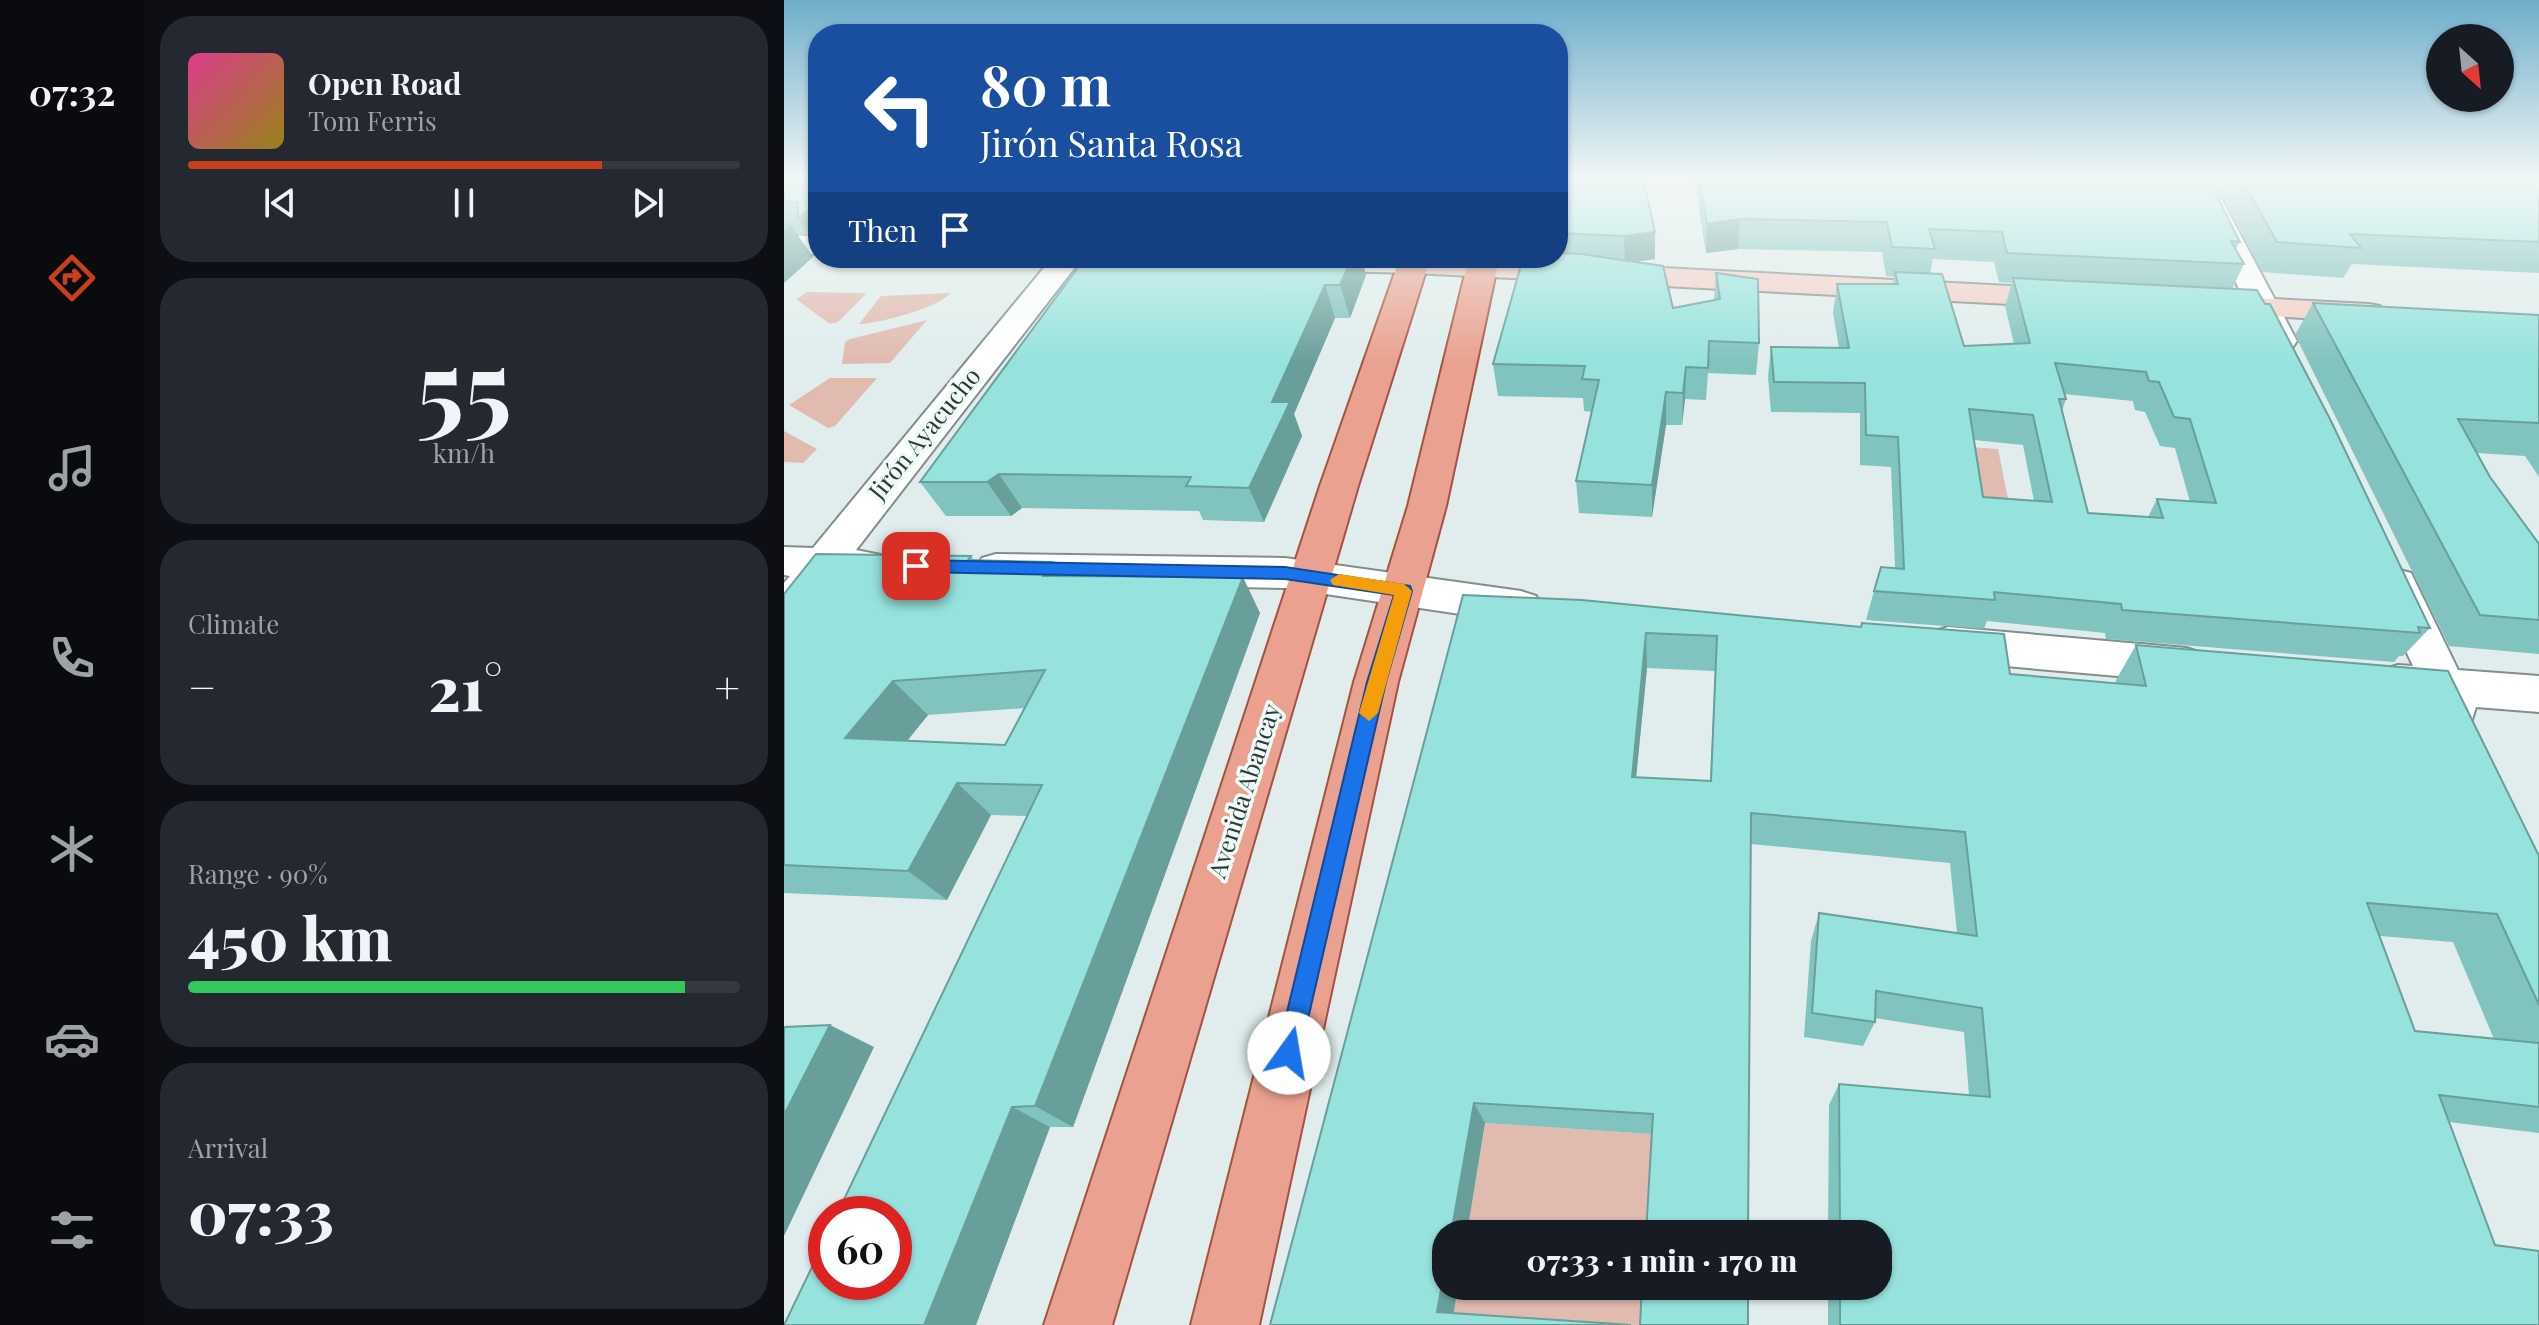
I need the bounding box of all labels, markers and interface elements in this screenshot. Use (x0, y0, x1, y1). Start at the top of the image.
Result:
north arrow (2426, 24, 2514, 112)
map controls (2426, 24, 2514, 112)
text: 80 m (980, 46, 1111, 121)
icon: left (848, 56, 952, 160)
text: Open Road (308, 63, 461, 103)
text: 07:32 (29, 67, 115, 115)
text: Tom Ferris (308, 103, 437, 138)
text: Jirón Santa Rosa (980, 118, 1243, 166)
icon: previous (258, 181, 302, 225)
icon: pause (442, 181, 486, 225)
icon: next (626, 181, 670, 225)
icon: arrive (933, 208, 977, 252)
text: Then (848, 210, 917, 250)
icon: directions (44, 250, 100, 306)
text: 55 (416, 313, 512, 452)
street label: Jirón Ayacucho (860, 360, 987, 506)
text: km/h (433, 435, 495, 470)
icon: music (44, 440, 100, 496)
pin (882, 532, 950, 600)
icon: arrive (894, 544, 938, 588)
text: Climate (188, 606, 279, 641)
icon: phone (44, 630, 100, 686)
text: 21° (429, 646, 502, 726)
text: − (188, 656, 216, 715)
text: + (714, 656, 740, 715)
street label: Avenida Abancay (1200, 699, 1286, 883)
icon: climate (44, 821, 100, 877)
text: Range · 90% (188, 856, 328, 891)
text: 450 km (188, 896, 392, 976)
icon: car (44, 1011, 100, 1067)
position arrow (1247, 1011, 1331, 1095)
text: Arrival (188, 1130, 268, 1165)
text: 07:33 (188, 1170, 334, 1250)
speed limit sign: 60 (808, 1196, 912, 1300)
icon: filters (44, 1202, 100, 1258)
text: 07:33 · 1 min · 170 m (1527, 1240, 1797, 1280)

